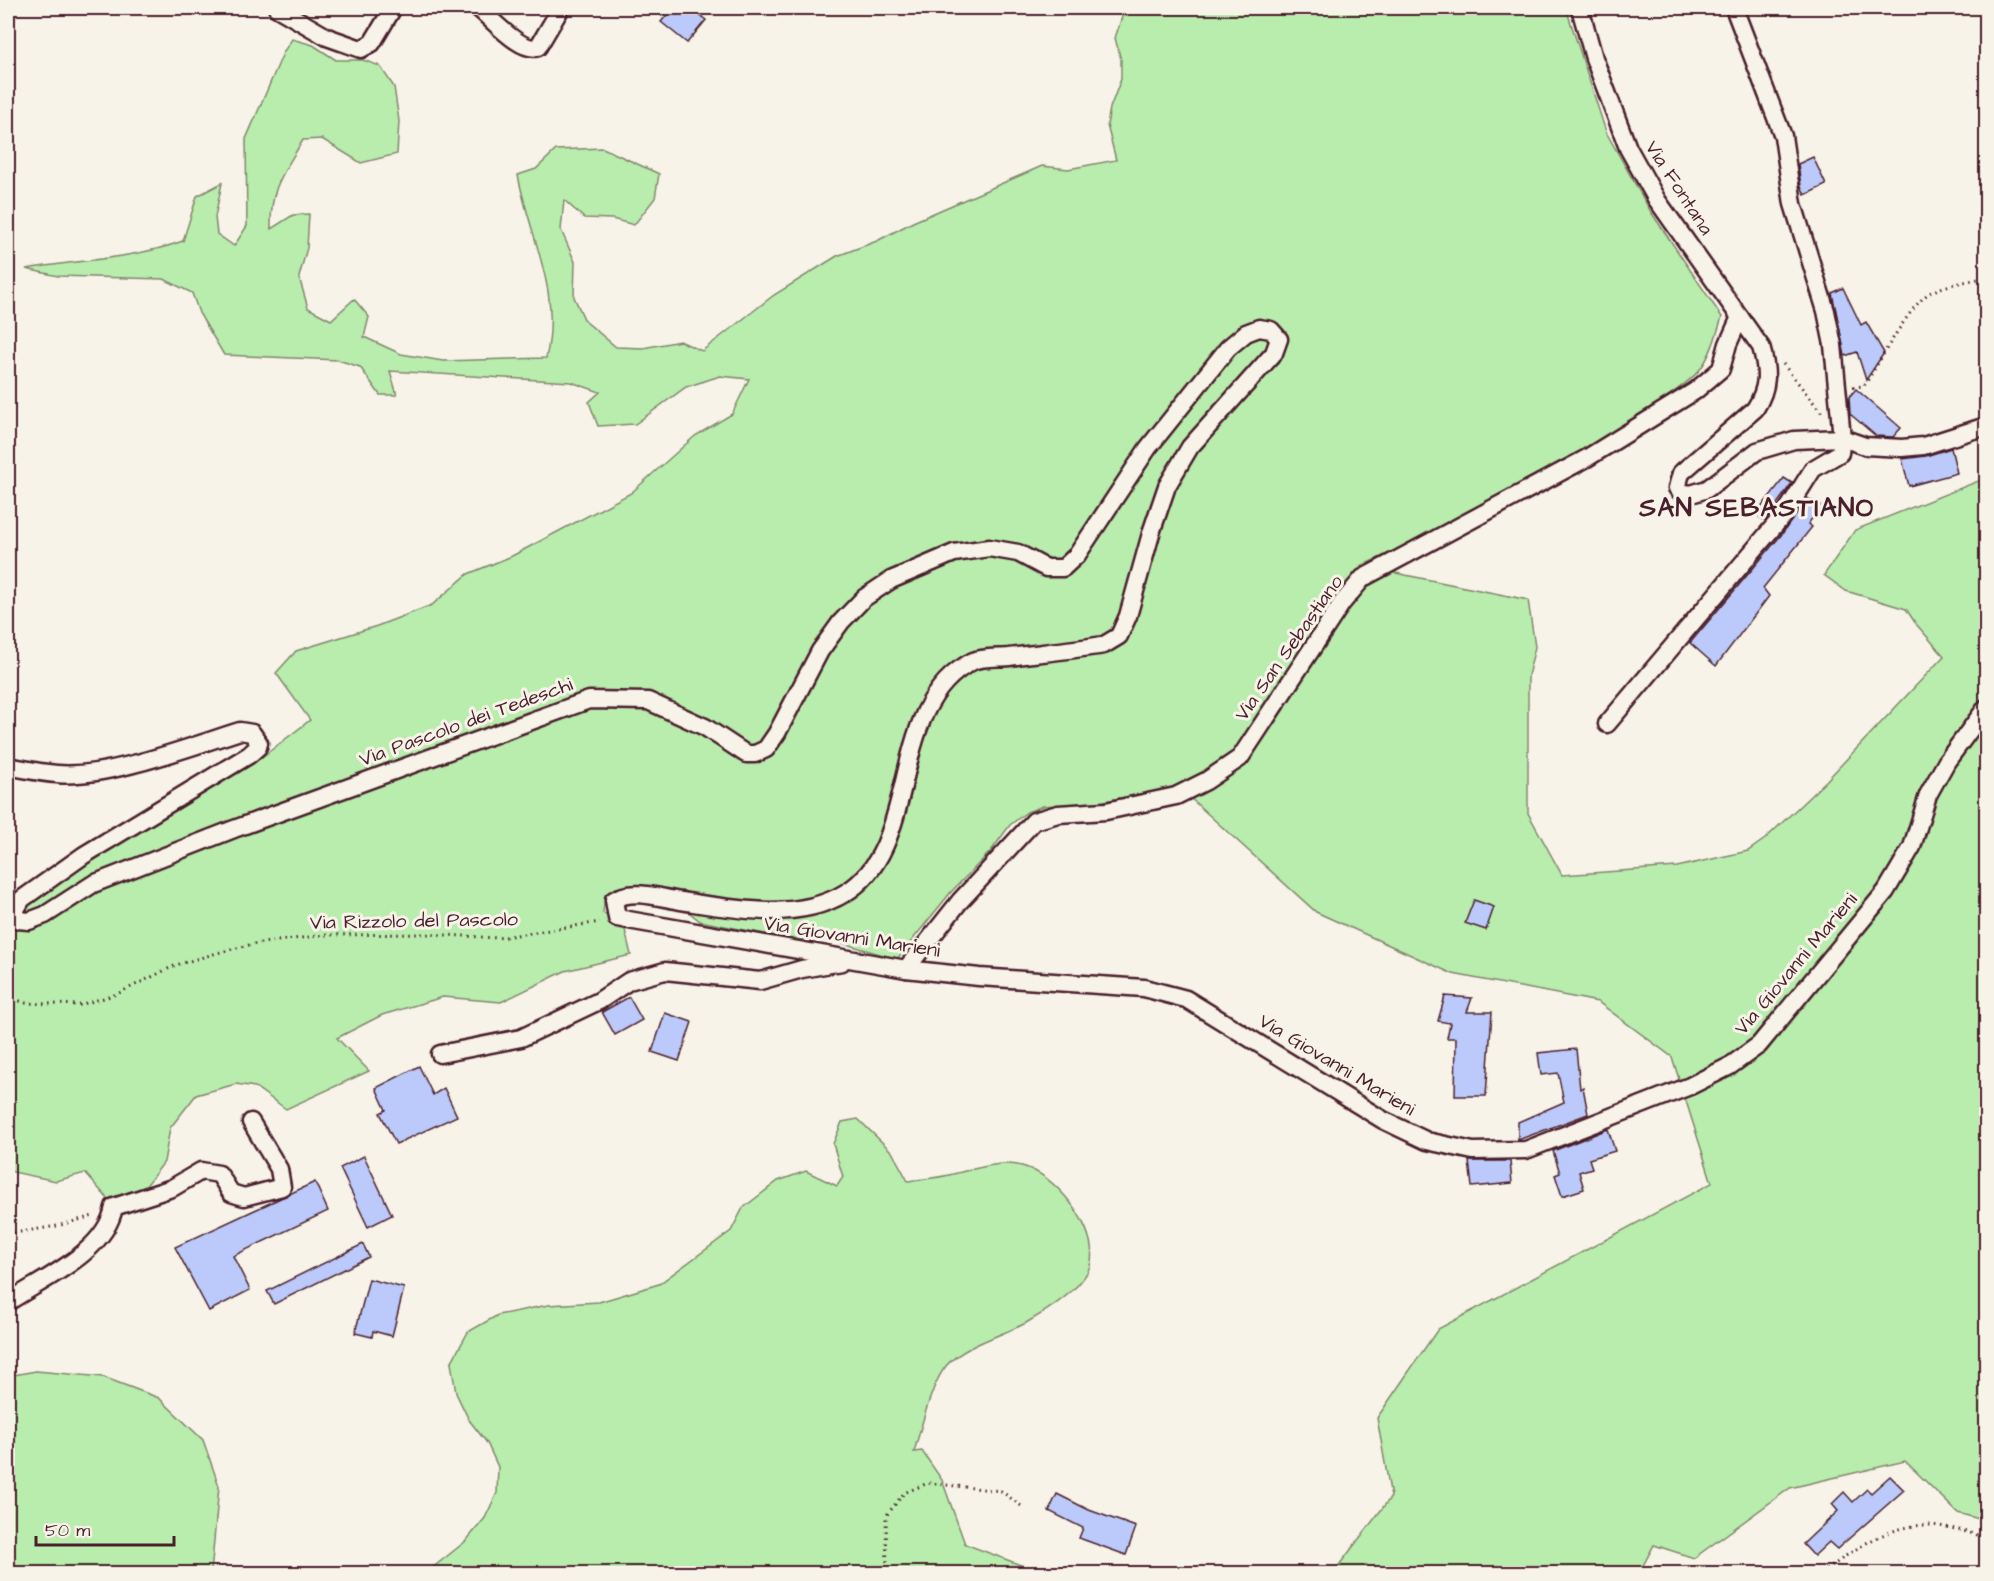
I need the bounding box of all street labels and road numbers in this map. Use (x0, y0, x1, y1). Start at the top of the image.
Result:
street label: Via Fontana (1638, 135, 1720, 241)
street label: Via San Sebastiano (1228, 569, 1350, 727)
street label: Via Pascolo dei Tedeschi (355, 670, 577, 774)
street label: Via Giovanni Marieni (1728, 887, 1864, 1041)
street label: Via Rizzolo del Pascolo (310, 905, 518, 937)
street label: Via Giovanni Marieni (762, 909, 942, 965)
street label: Via Giovanni Marieni (1253, 1007, 1421, 1123)

